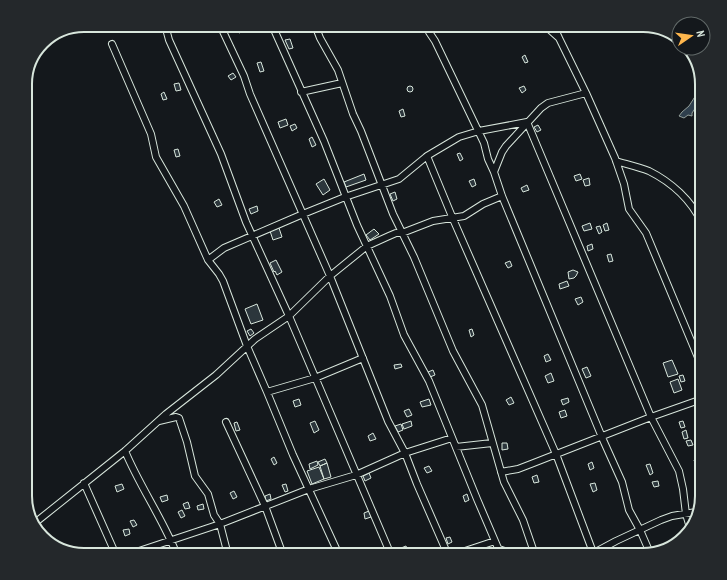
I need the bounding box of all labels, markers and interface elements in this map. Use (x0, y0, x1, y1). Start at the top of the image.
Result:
north arrow (671, 16, 711, 56)
text: N (693, 29, 708, 38)

